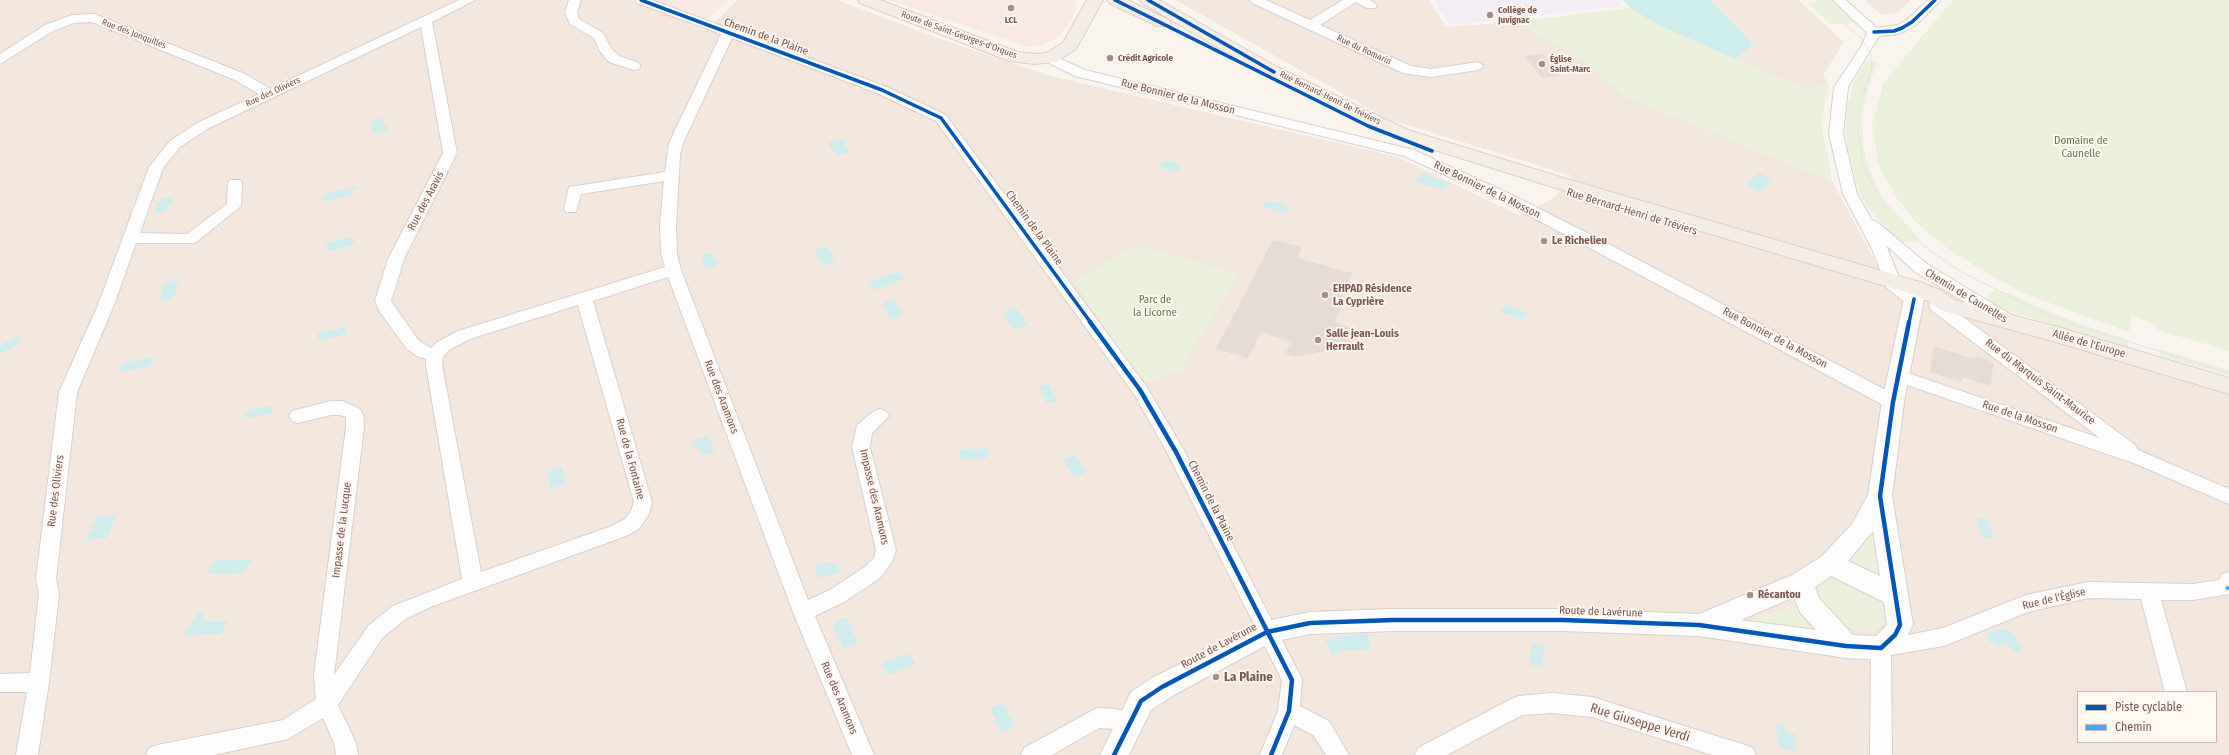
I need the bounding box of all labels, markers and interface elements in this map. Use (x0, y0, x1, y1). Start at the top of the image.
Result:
marker: LCL (1006, 3, 1016, 13)
place label: Collège de Juvignac (1498, 5, 1537, 26)
street label: Route de Saint-Georges-d'Orques (899, 9, 1019, 61)
marker: Collège de Juvignac (1485, 10, 1495, 20)
place label: LCL (1005, 15, 1017, 25)
street label: Chemin de la Plaine (722, 16, 810, 58)
street label: Rue des Jonquilles (100, 17, 168, 51)
street label: Rue du Romarin (1335, 33, 1393, 67)
marker: Crédit Agricole (1105, 53, 1115, 63)
place label: Crédit Agricole (1118, 53, 1173, 63)
place label: Église Saint-Marc (1550, 54, 1590, 75)
marker: Église Saint-Marc (1537, 59, 1547, 69)
street label: Rue Bernard-Henri de Tréviers (1278, 69, 1382, 127)
street label: Rue des Oliviers (244, 75, 302, 109)
street label: Rue Bonnier de la Mosson (1120, 76, 1236, 118)
park label: Domaine de Caunelle (2054, 134, 2108, 160)
street label: Rue Bonnier de la Mosson (1432, 158, 1542, 222)
street label: Rue des Aravis (405, 169, 447, 233)
street label: Rue Bernard-Henri de Tréviers (1565, 186, 1699, 238)
street label: Chemin de la Plaine (1003, 188, 1065, 268)
place label: Le Richelieu (1552, 234, 1607, 248)
marker: Le Richelieu (1539, 236, 1549, 246)
street label: Chemin de Caunelles (1922, 266, 2010, 326)
place label: EHPAD Résidence La Cyprière (1333, 282, 1412, 308)
marker: EHPAD Résidence La Cyprière (1320, 290, 1330, 300)
park label: Parc de la Licorne (1133, 293, 1177, 319)
street label: Rue Bonnier de la Mosson (1720, 305, 1830, 371)
place label: Salle jean-Louis Herrault (1326, 327, 1399, 353)
street label: Allée de l'Europe (2051, 327, 2127, 361)
marker: Salle jean-Louis Herrault (1313, 335, 1323, 345)
street label: Rue du Marquis Saint-Maurice (1982, 336, 2098, 428)
street label: Rue des Aramons (701, 358, 741, 436)
street label: Rue de la Mosson (1981, 398, 2059, 436)
street label: Rue de la Fontaine (613, 417, 647, 501)
street label: Impasse des Aramons (857, 448, 891, 546)
street label: Rue des Oliviers (45, 454, 67, 528)
street label: Chemin de la Plaine (1185, 458, 1237, 544)
street label: Impasse de la Lucque (330, 481, 354, 579)
street label: Rue de l'Église (2021, 585, 2087, 613)
place label: Récantou (1758, 588, 1801, 602)
marker: Récantou (1745, 590, 1755, 600)
street label: Route de Lavérune (1559, 604, 1643, 620)
street label: Route de Lavérune (1179, 620, 1259, 672)
street label: Rue des Aramons (818, 660, 860, 736)
place label: La Plaine (1224, 669, 1273, 685)
marker: La Plaine (1211, 672, 1221, 682)
legend (2077, 691, 2217, 743)
street label: Rue Giuseppe Verdi (1588, 700, 1692, 746)
text: Piste cyclable (2115, 700, 2182, 714)
text: Chemin (2115, 720, 2152, 734)

